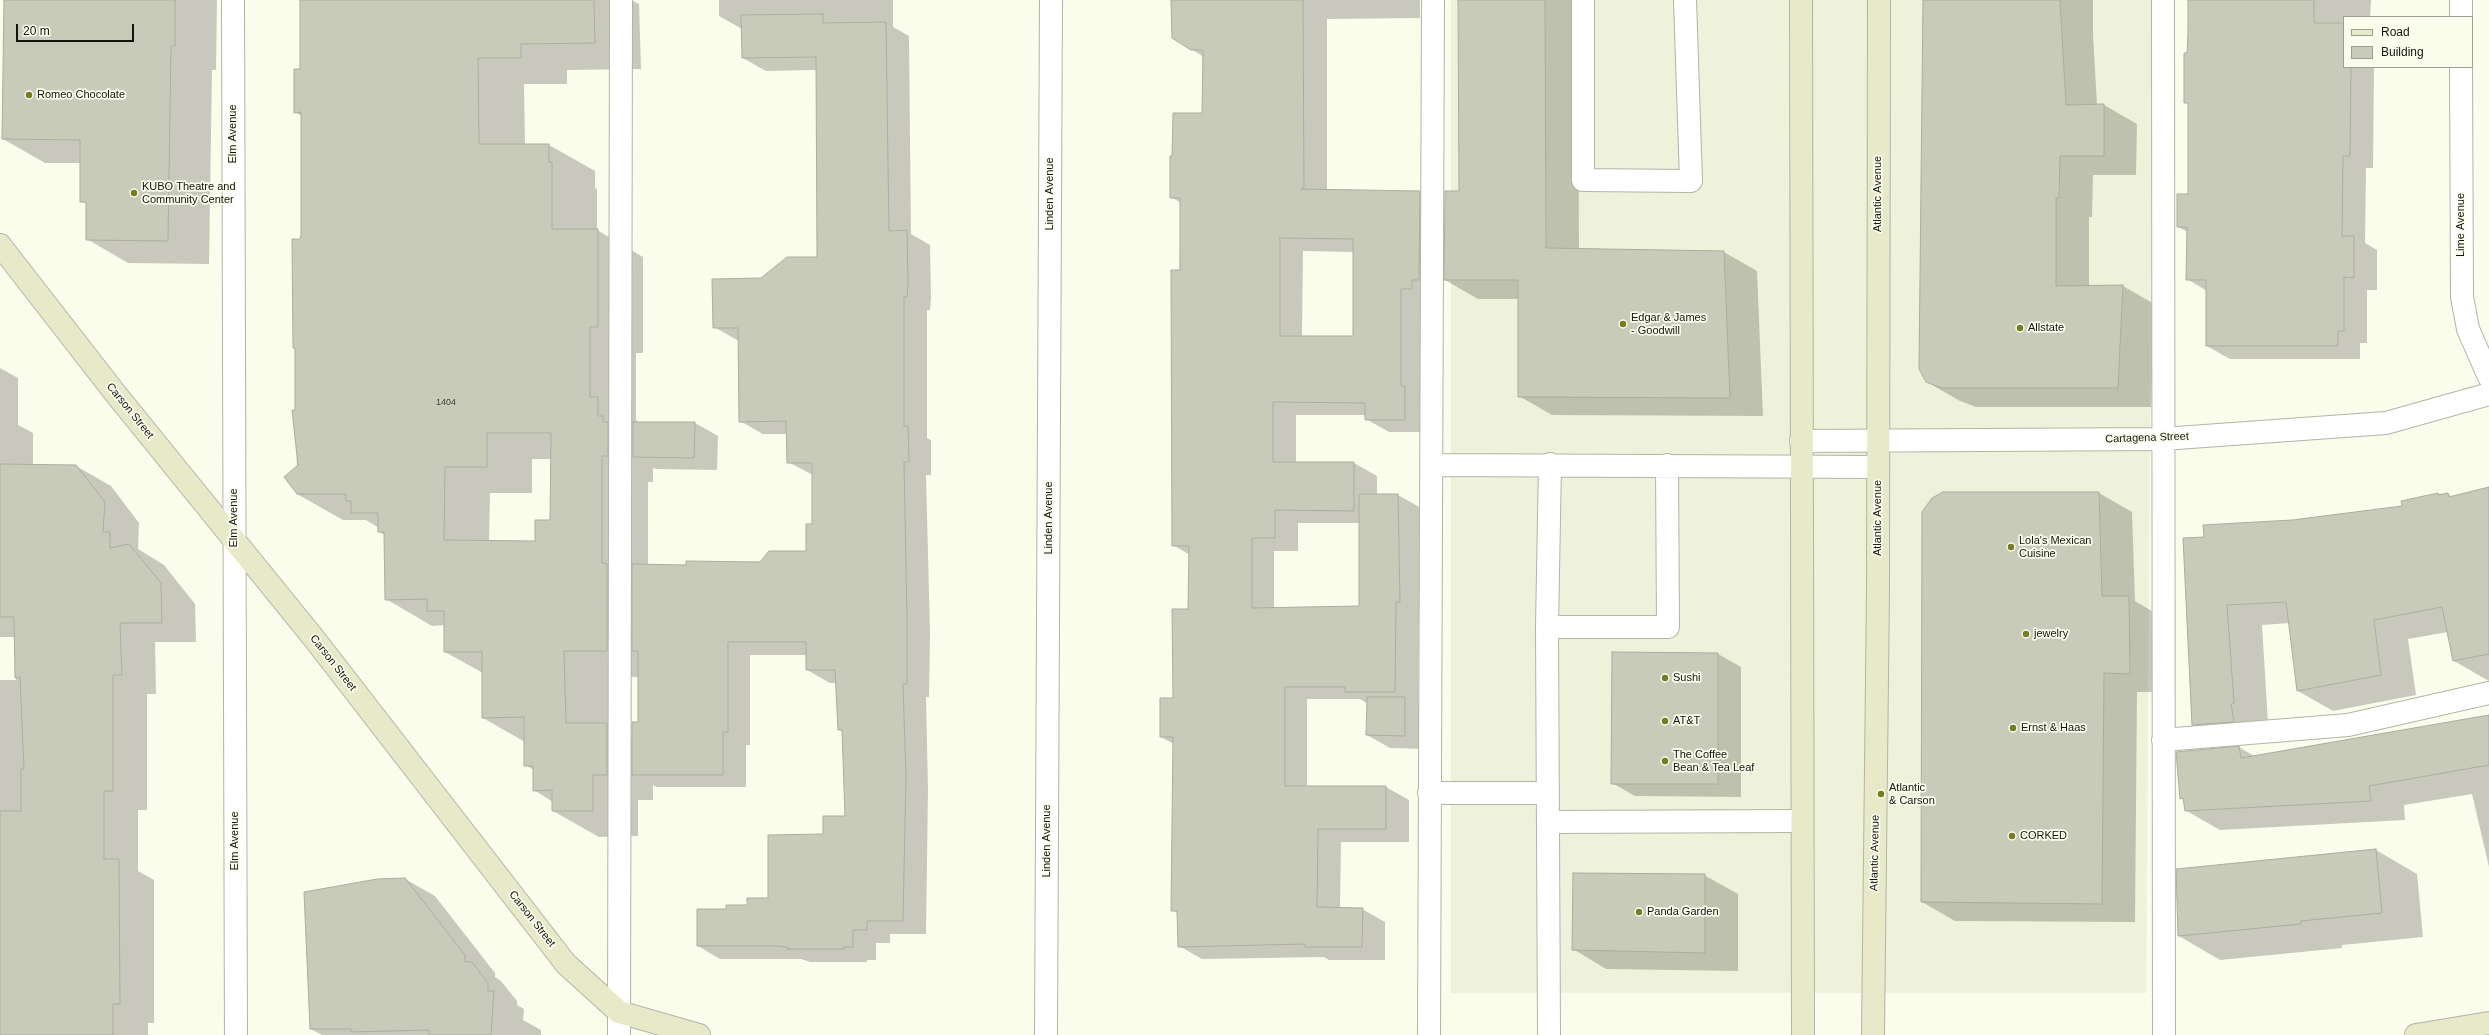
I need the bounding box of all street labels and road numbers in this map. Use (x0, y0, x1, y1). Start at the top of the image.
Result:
street label: Elm Avenue (226, 104, 240, 164)
street label: Atlantic Avenue (1871, 156, 1885, 232)
street label: Linden Avenue (1043, 157, 1057, 231)
street label: Lime Avenue (2454, 193, 2468, 257)
street label: Carson Street (104, 380, 156, 442)
street label: Cartagena Street (2105, 430, 2189, 446)
street label: Atlantic Avenue (1871, 480, 1885, 556)
street label: Linden Avenue (1042, 481, 1056, 555)
street label: Elm Avenue (227, 488, 241, 548)
street label: Carson Street (307, 632, 359, 694)
street label: Linden Avenue (1040, 804, 1054, 878)
street label: Elm Avenue (228, 811, 242, 871)
street label: Atlantic Avenue (1868, 815, 1882, 891)
street label: Carson Street (506, 888, 558, 950)

